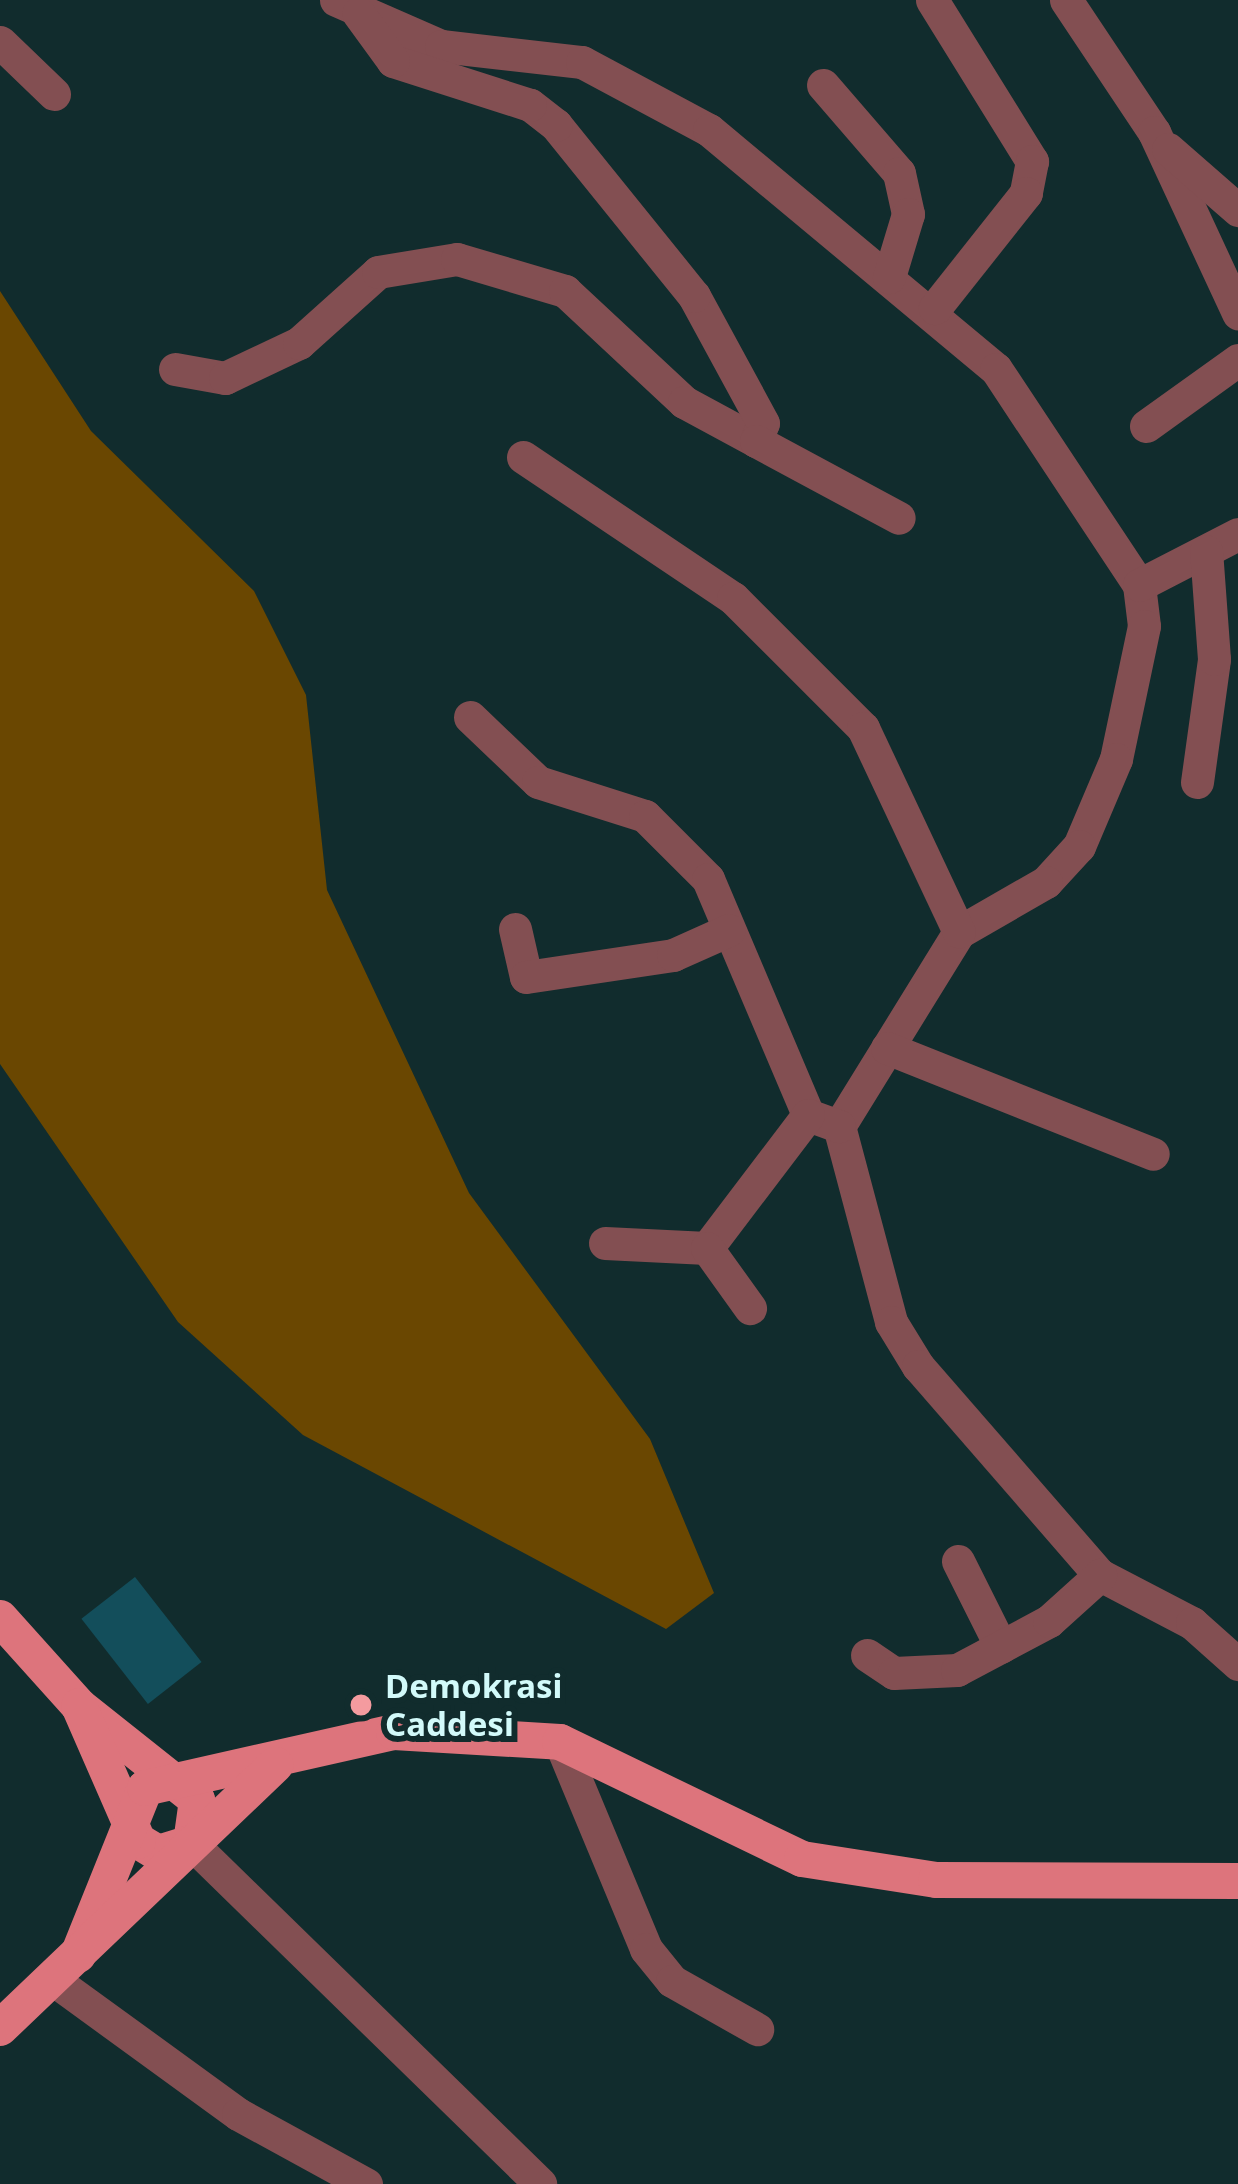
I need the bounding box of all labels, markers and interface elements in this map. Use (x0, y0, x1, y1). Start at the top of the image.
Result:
place label: Demokrasi Caddesi (385, 1666, 562, 1744)
marker: Demokrasi Caddesi (348, 1692, 374, 1718)

